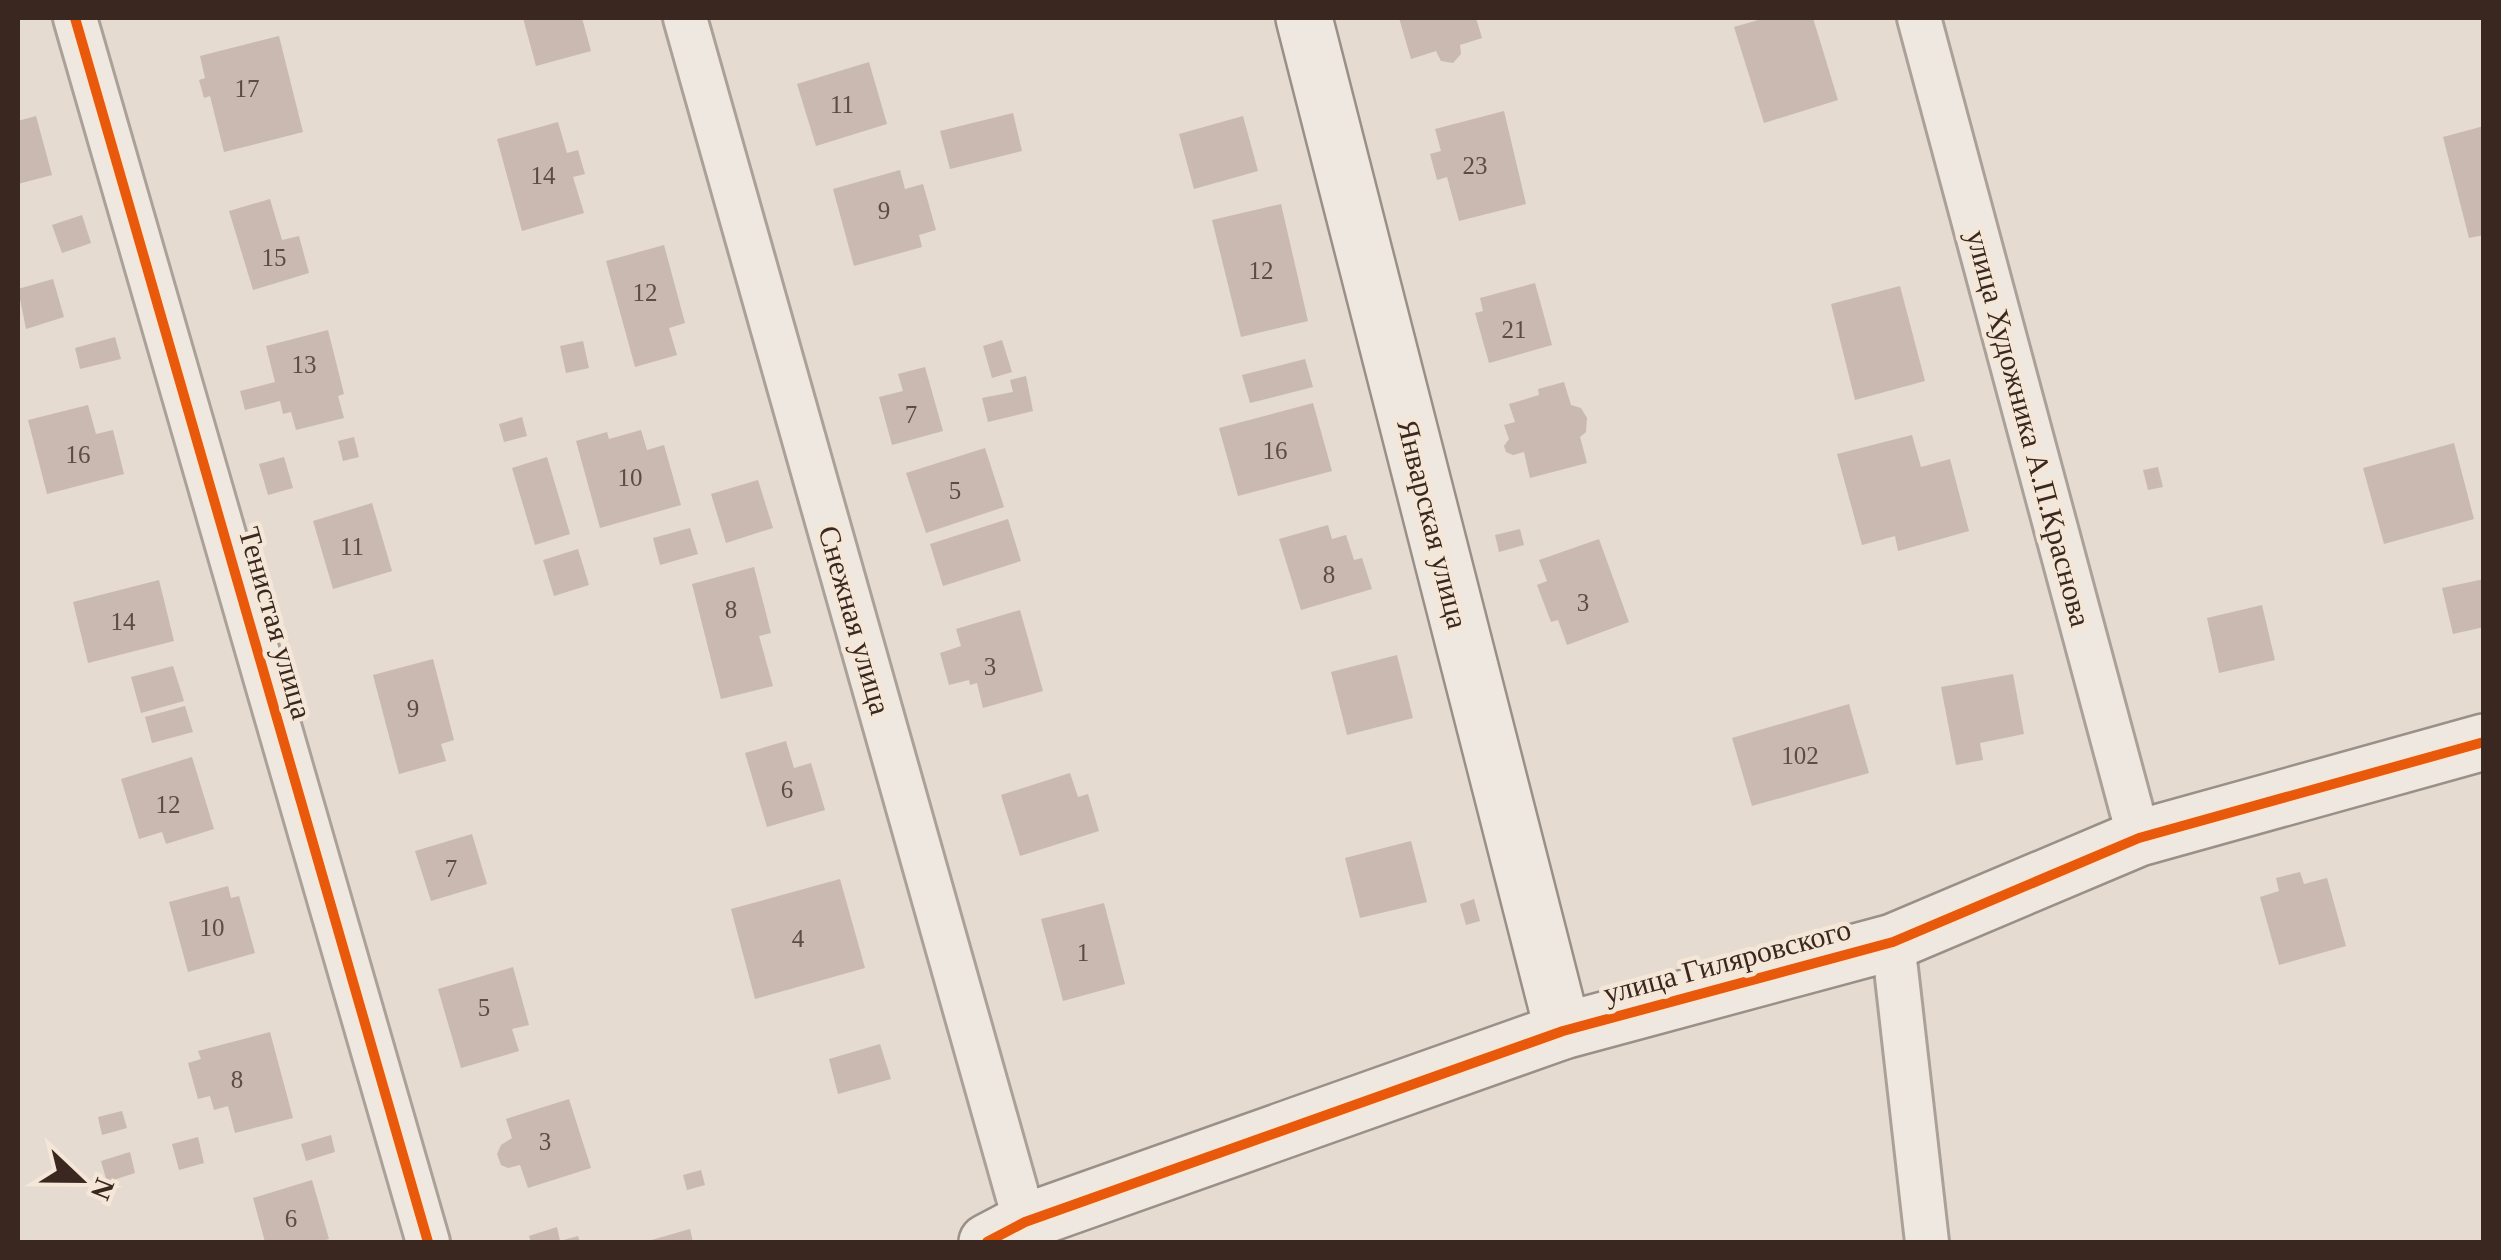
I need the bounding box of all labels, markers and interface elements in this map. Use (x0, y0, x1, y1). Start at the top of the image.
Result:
house number: 17 (235, 75, 260, 102)
house number: 11 (830, 91, 854, 118)
house number: 23 (1463, 152, 1488, 179)
house number: 14 (531, 162, 556, 189)
house number: 9 (878, 197, 890, 224)
street label: улица Художника А.П.Краснова (1960, 226, 2098, 630)
house number: 15 (262, 244, 287, 271)
house number: 12 (1249, 257, 1274, 284)
house number: 12 (633, 279, 658, 306)
house number: 21 (1502, 316, 1527, 343)
house number: 13 (292, 351, 317, 378)
house number: 7 (905, 401, 917, 428)
street label: Январская улица (1391, 416, 1475, 632)
house number: 16 (1263, 437, 1288, 464)
house number: 16 (66, 441, 91, 468)
house number: 10 (618, 464, 643, 491)
house number: 5 (949, 477, 961, 504)
street label: Снежная улица (812, 522, 898, 718)
street label: Тенистая улица (233, 523, 319, 723)
house number: 11 (340, 533, 364, 560)
house number: 8 (1323, 561, 1335, 588)
house number: 3 (1577, 589, 1589, 616)
house number: 8 (725, 596, 737, 623)
house number: 14 (111, 608, 136, 635)
house number: 3 (984, 653, 996, 680)
house number: 9 (407, 695, 419, 722)
house number: 102 (1781, 742, 1819, 769)
house number: 6 (781, 776, 793, 803)
house number: 12 (156, 791, 181, 818)
house number: 7 (445, 855, 457, 882)
street label: улица Гиляровского (1600, 912, 1854, 1010)
house number: 10 (200, 914, 225, 941)
house number: 4 (792, 925, 805, 952)
house number: 1 (1077, 939, 1089, 966)
house number: 5 (478, 994, 490, 1021)
house number: 8 (231, 1066, 243, 1093)
house number: 3 (539, 1128, 551, 1155)
north arrow (30, 1130, 130, 1230)
text: N (85, 1174, 121, 1204)
house number: 6 (285, 1205, 297, 1232)

